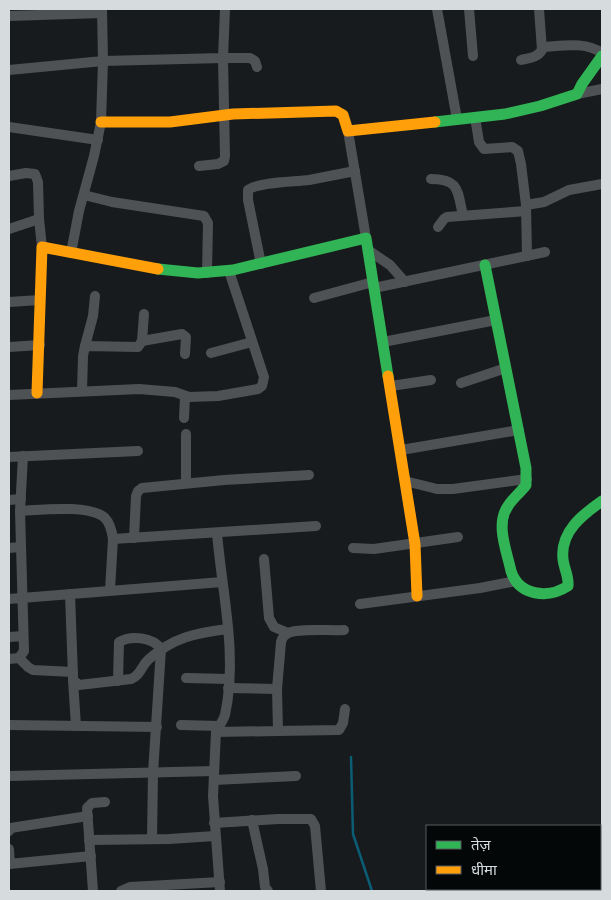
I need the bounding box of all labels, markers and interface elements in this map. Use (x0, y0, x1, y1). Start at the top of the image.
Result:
legend (426, 825, 601, 890)
text: तेज़ (471, 835, 492, 854)
text: धीमा (471, 860, 498, 879)

